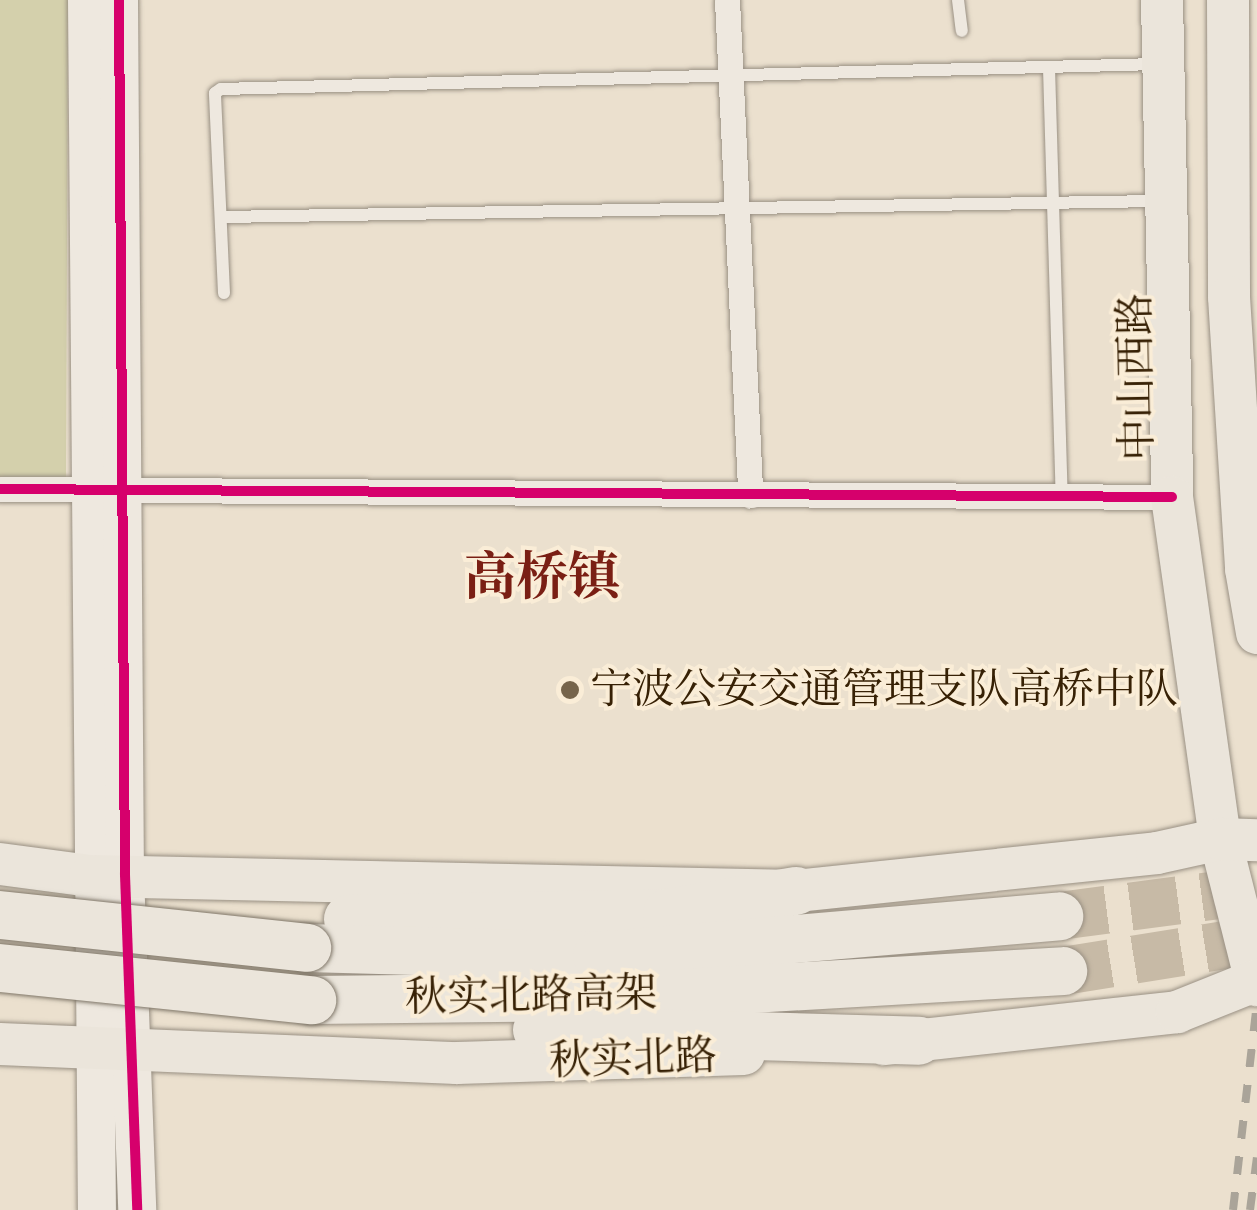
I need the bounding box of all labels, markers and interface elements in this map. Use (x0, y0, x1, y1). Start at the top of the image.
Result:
street label: 中山西路 (1110, 293, 1164, 461)
district label: 高桥镇 (464, 547, 620, 609)
place label: 宁波公安交通管理支队高桥中队 (590, 665, 1178, 715)
marker: 宁波公安交通管理支队高桥中队 (559, 679, 581, 701)
street label: 秋实北路高架 (405, 969, 657, 1023)
street label: 秋实北路 (548, 1031, 718, 1087)

